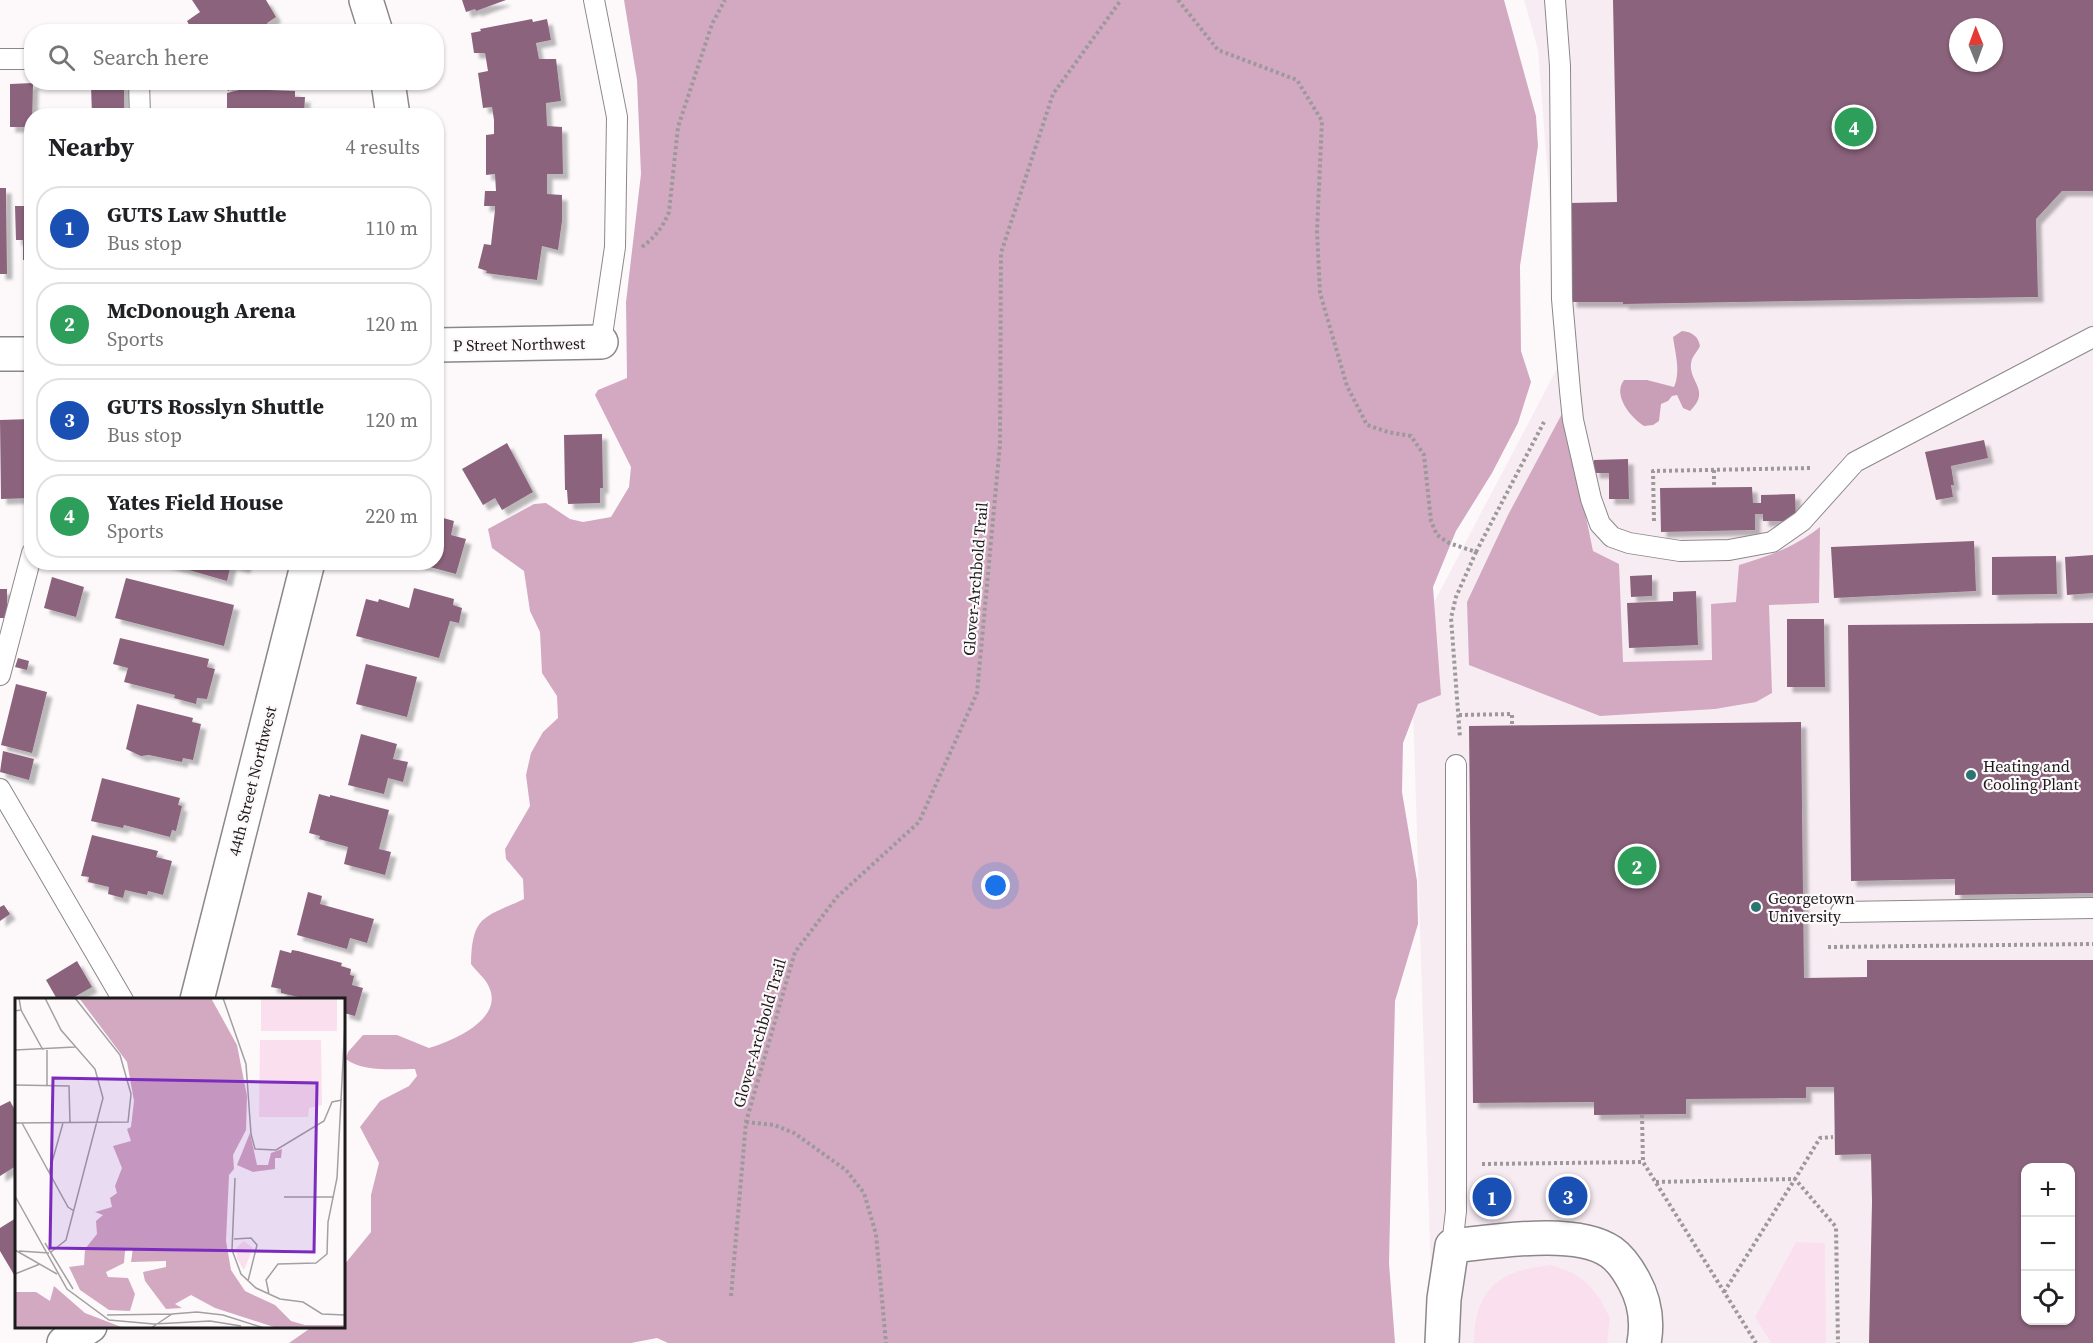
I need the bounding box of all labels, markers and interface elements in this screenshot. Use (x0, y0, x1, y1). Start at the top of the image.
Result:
north arrow (1949, 18, 2003, 72)
search box (24, 24, 444, 90)
icon: search (45, 41, 78, 74)
text: Search here (93, 42, 209, 72)
pin: 4 (1834, 104, 1874, 150)
text: Nearby (48, 129, 134, 165)
text: 4 results (345, 133, 420, 161)
text: GUTS Law Shuttle (107, 199, 287, 229)
text: 1 (64, 214, 75, 242)
text: 110 m (365, 214, 418, 242)
text: Bus stop (107, 229, 182, 257)
text: McDonough Arena (107, 295, 296, 325)
text: 2 (64, 310, 75, 338)
text: 120 m (365, 310, 418, 338)
text: Sports (107, 325, 164, 353)
street label: P Street Northwest (453, 332, 586, 356)
text: GUTS Rosslyn Shuttle (107, 391, 324, 421)
text: 3 (64, 406, 75, 434)
text: 120 m (365, 406, 418, 434)
text: Bus stop (107, 421, 182, 449)
text: Yates Field House (107, 487, 283, 517)
street label: Glover-Archbold Trail (957, 501, 993, 657)
text: 4 (64, 502, 75, 530)
text: 220 m (365, 502, 418, 530)
text: Sports (107, 517, 164, 545)
street label: 44th Street Northwest (223, 703, 281, 858)
place label: Heating and Cooling Plant (1983, 755, 2079, 795)
marker: Heating and Cooling Plant (1964, 768, 1978, 782)
pin: 2 (1618, 844, 1656, 888)
your location (981, 871, 1010, 900)
place label: Georgetown University (1768, 887, 1855, 927)
marker: Georgetown University (1749, 900, 1763, 914)
street label: Glover-Archbold Trail (727, 956, 791, 1110)
inset map (15, 998, 345, 1328)
map controls (2021, 1163, 2075, 1325)
button: + (2021, 1163, 2075, 1217)
pin: 1 (1472, 1174, 1512, 1220)
pin: 3 (1548, 1174, 1588, 1218)
button: − (2021, 1217, 2075, 1271)
button: locate (2021, 1271, 2075, 1325)

